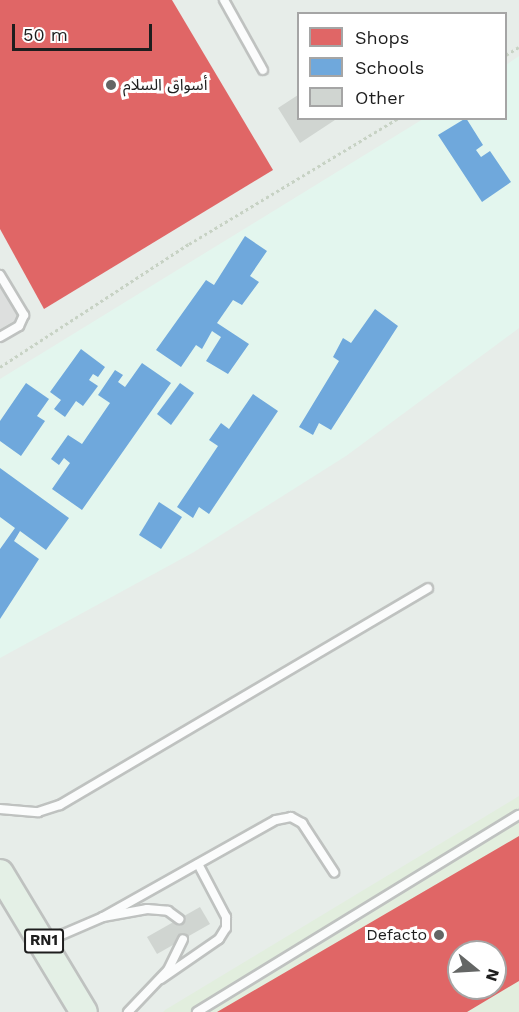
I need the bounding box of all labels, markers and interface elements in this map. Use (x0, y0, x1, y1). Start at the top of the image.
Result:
scale bar (15, 12, 154, 50)
legend (297, 12, 507, 120)
text: 50 m (23, 24, 68, 45)
text: Shops (355, 27, 409, 48)
text: Schools (355, 57, 424, 78)
place label: أسواق السلام (123, 75, 207, 95)
marker: أسواق السلام (104, 78, 118, 92)
text: Other (355, 87, 405, 108)
place label: Defacto (366, 925, 427, 945)
marker: Defacto (432, 928, 446, 942)
road number: RN1 (23, 929, 65, 953)
north arrow (447, 940, 507, 1000)
text: N (482, 967, 504, 984)

